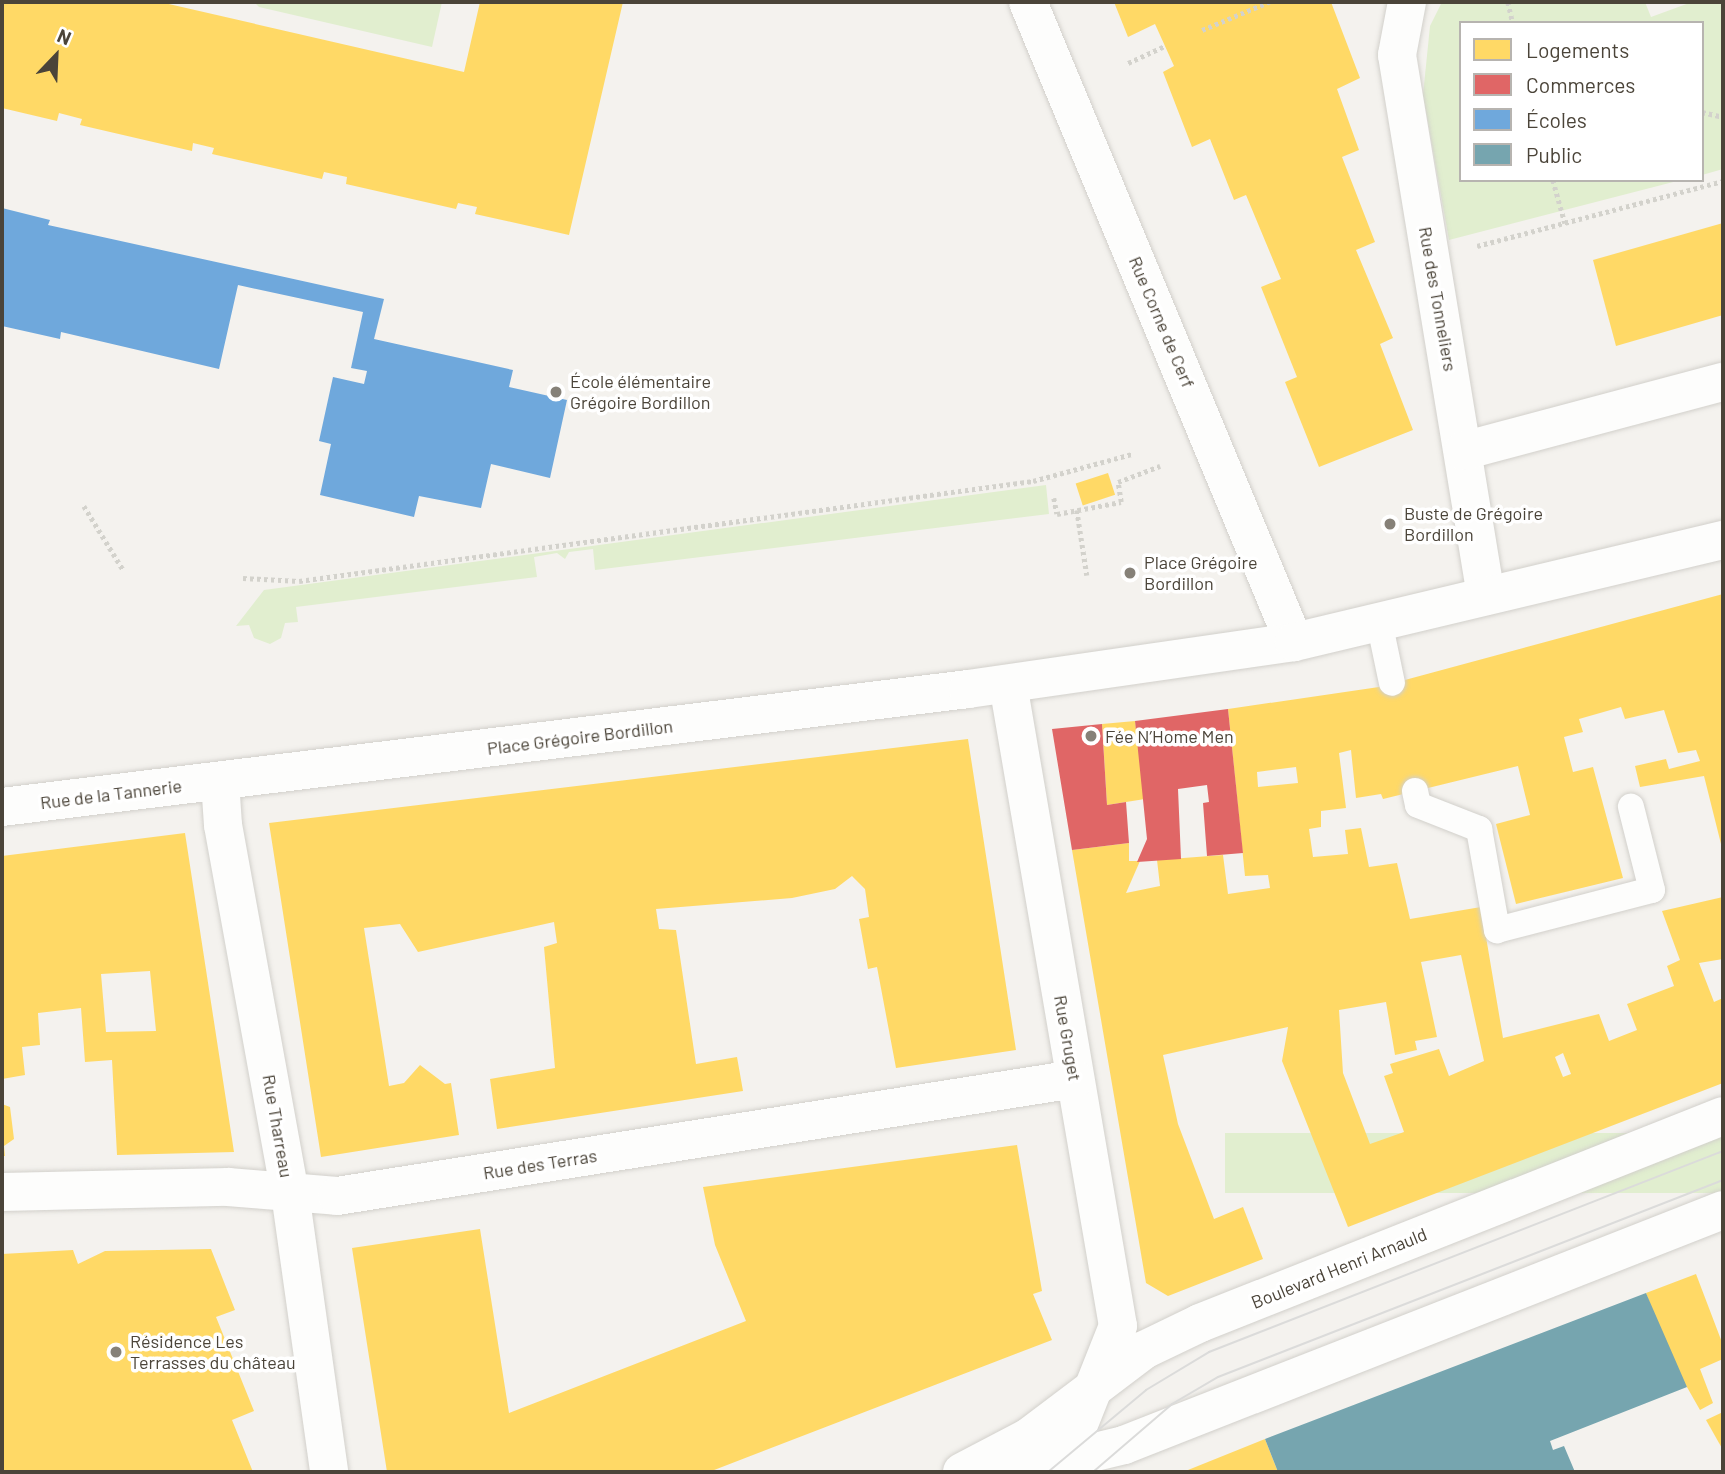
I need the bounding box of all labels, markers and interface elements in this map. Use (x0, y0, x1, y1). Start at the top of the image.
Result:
north arrow (21, 21, 91, 91)
legend (1459, 21, 1704, 182)
text: N (54, 23, 75, 49)
text: Logements (1526, 37, 1629, 62)
text: Commerces (1526, 72, 1635, 97)
text: Écoles (1526, 107, 1587, 132)
text: Public (1526, 142, 1582, 167)
street label: Rue des Tonneliers (1415, 225, 1461, 373)
street label: Rue Corne de Cerf (1125, 253, 1199, 391)
place label: École élémentaire Grégoire Bordillon (570, 371, 711, 414)
marker: École élémentaire Grégoire Bordillon (548, 384, 564, 400)
place label: Buste de Grégoire Bordillon (1404, 503, 1543, 546)
marker: Buste de Grégoire Bordillon (1382, 516, 1398, 532)
place label: Place Grégoire Bordillon (1144, 552, 1258, 594)
marker: Place Grégoire Bordillon (1122, 565, 1138, 581)
street label: Place Grégoire Bordillon (486, 715, 674, 759)
place label: Fée N’Home Men (1105, 725, 1234, 747)
marker: Fée N’Home Men (1083, 728, 1099, 744)
street label: Rue de la Tannerie (39, 775, 183, 813)
street label: Rue Gruget (1050, 993, 1086, 1083)
street label: Rue Tharreau (258, 1073, 298, 1179)
street label: Rue des Terras (482, 1144, 598, 1184)
street label: Boulevard Henri Arnauld (1248, 1223, 1430, 1313)
place label: Résidence Les Terrasses du château (130, 1331, 296, 1374)
marker: Résidence Les Terrasses du château (108, 1344, 124, 1360)

